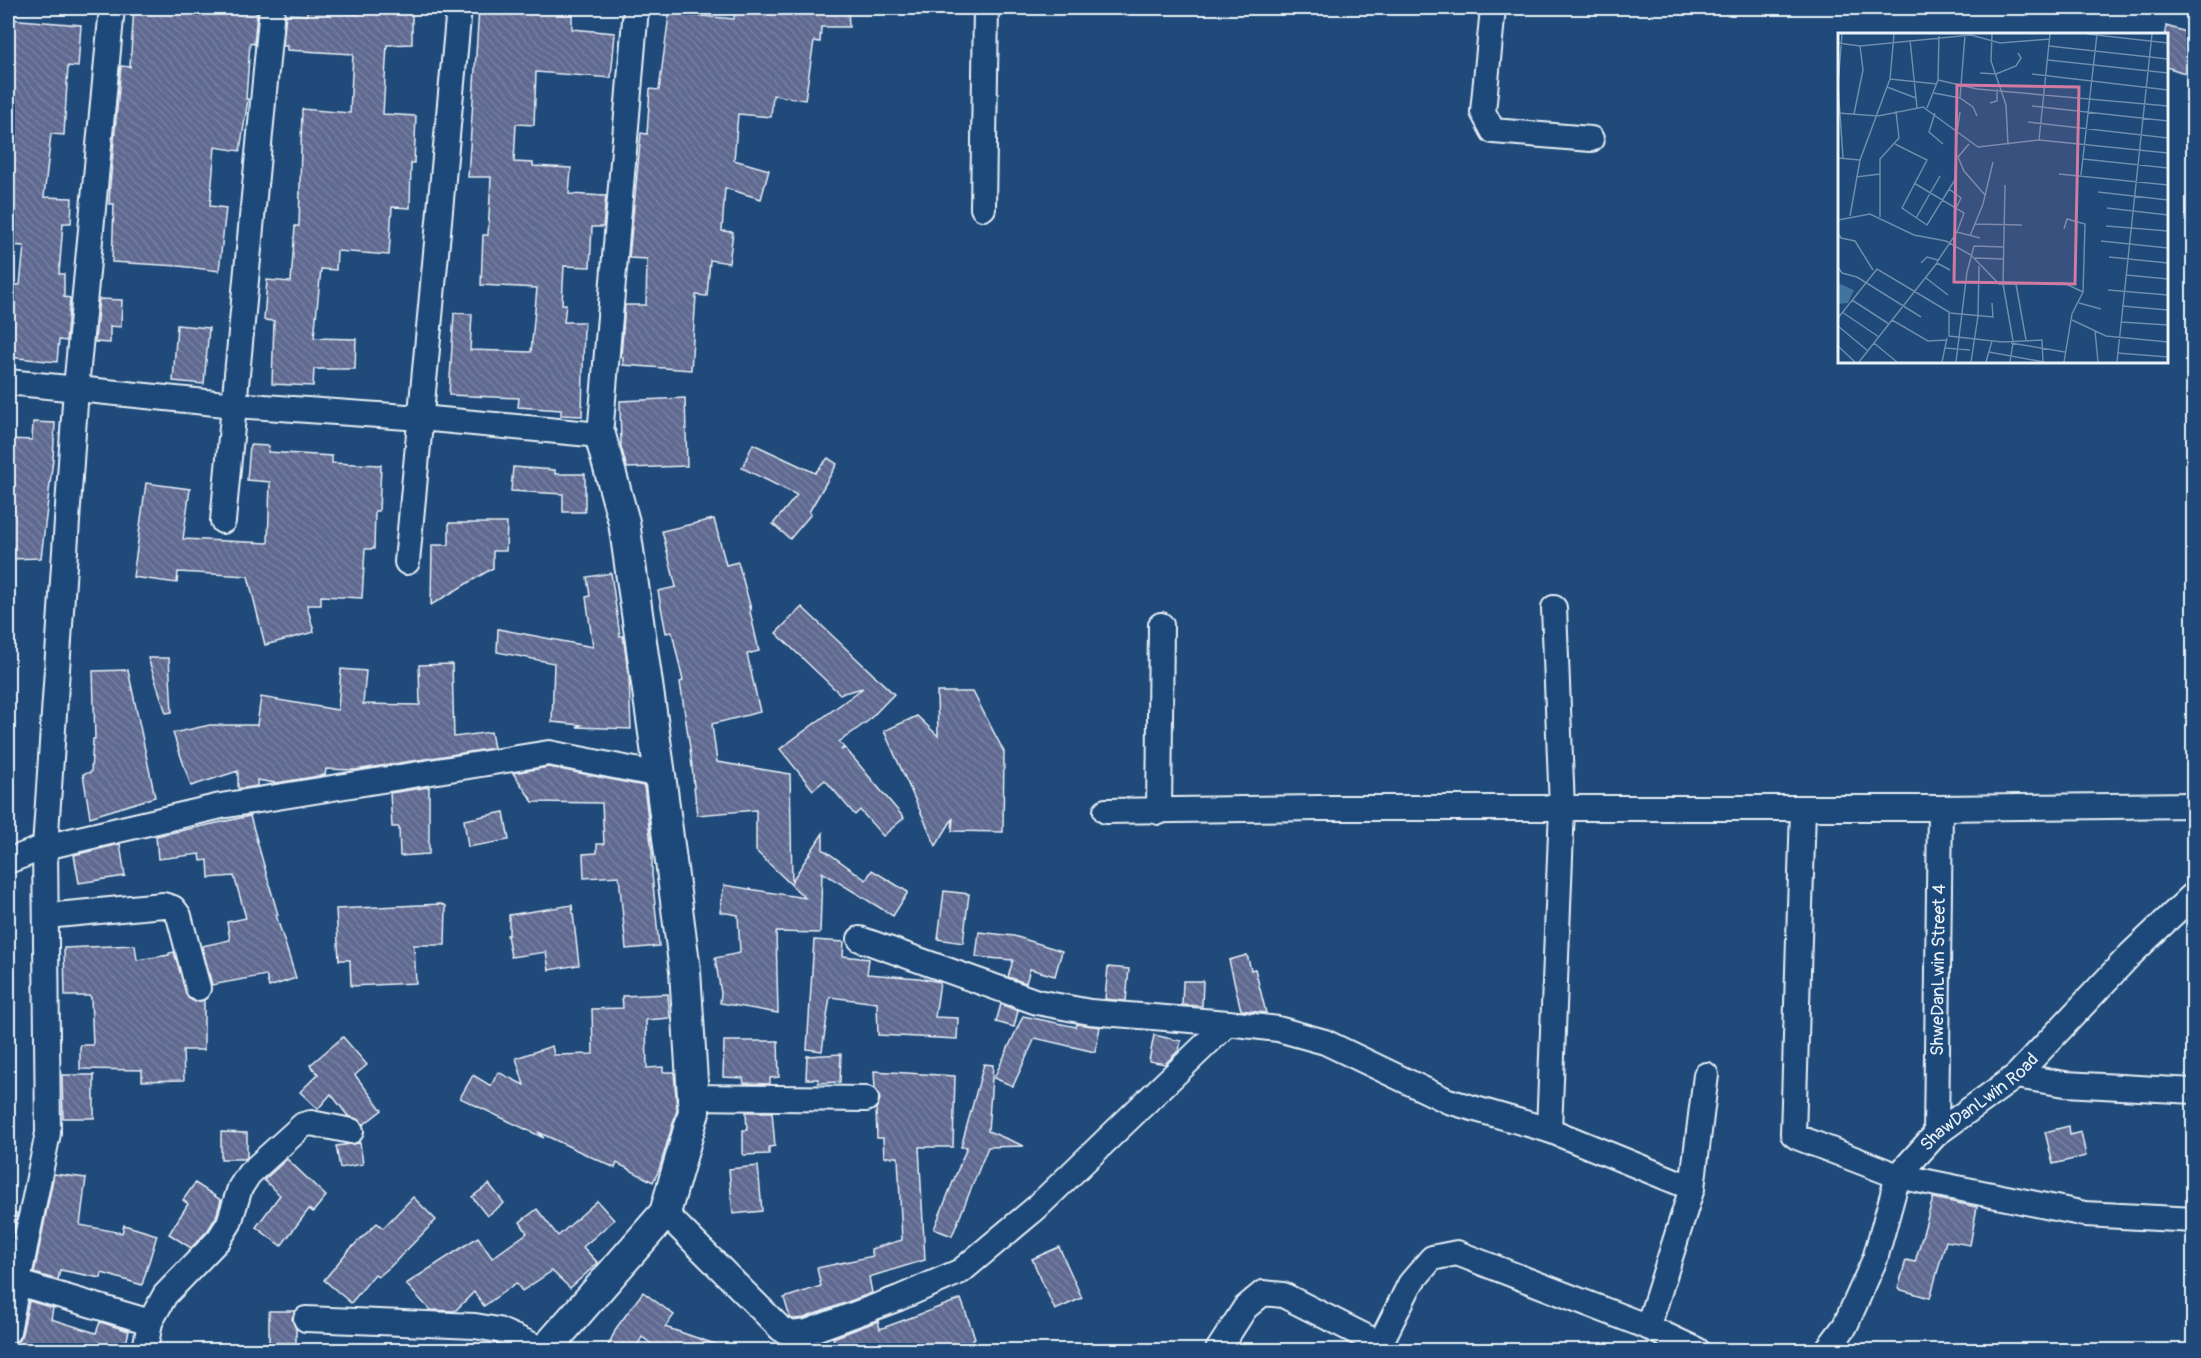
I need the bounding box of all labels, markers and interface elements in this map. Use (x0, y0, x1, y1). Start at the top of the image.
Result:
inset map (1838, 33, 2168, 363)
street label: ShweDanLwin Street 4 (1926, 883, 1951, 1056)
street label: ShawDanLwin Road (1915, 1048, 2044, 1156)

